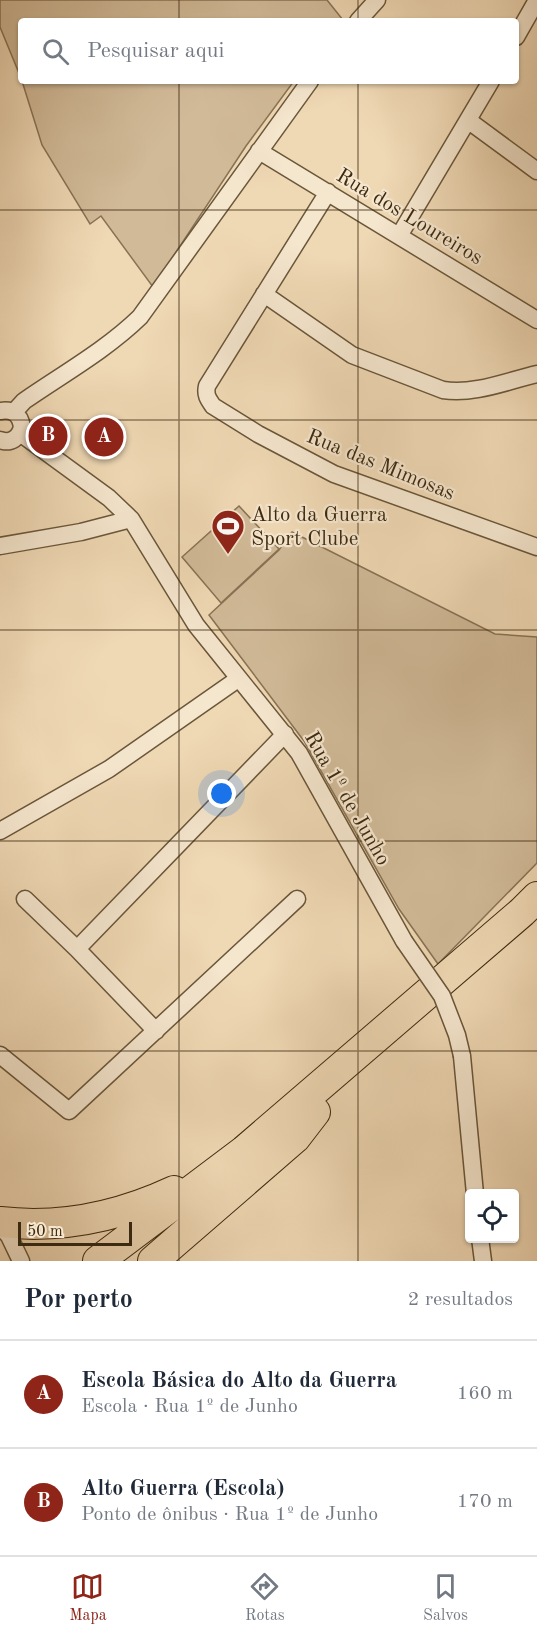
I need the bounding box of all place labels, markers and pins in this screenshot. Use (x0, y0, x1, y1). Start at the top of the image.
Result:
pin: B (28, 414, 68, 458)
pin: A (84, 414, 124, 460)
place label: Alto da Guerra Sport Clube (251, 505, 387, 550)
sports icon: Alto da Guerra Sport Clube (210, 508, 246, 555)

